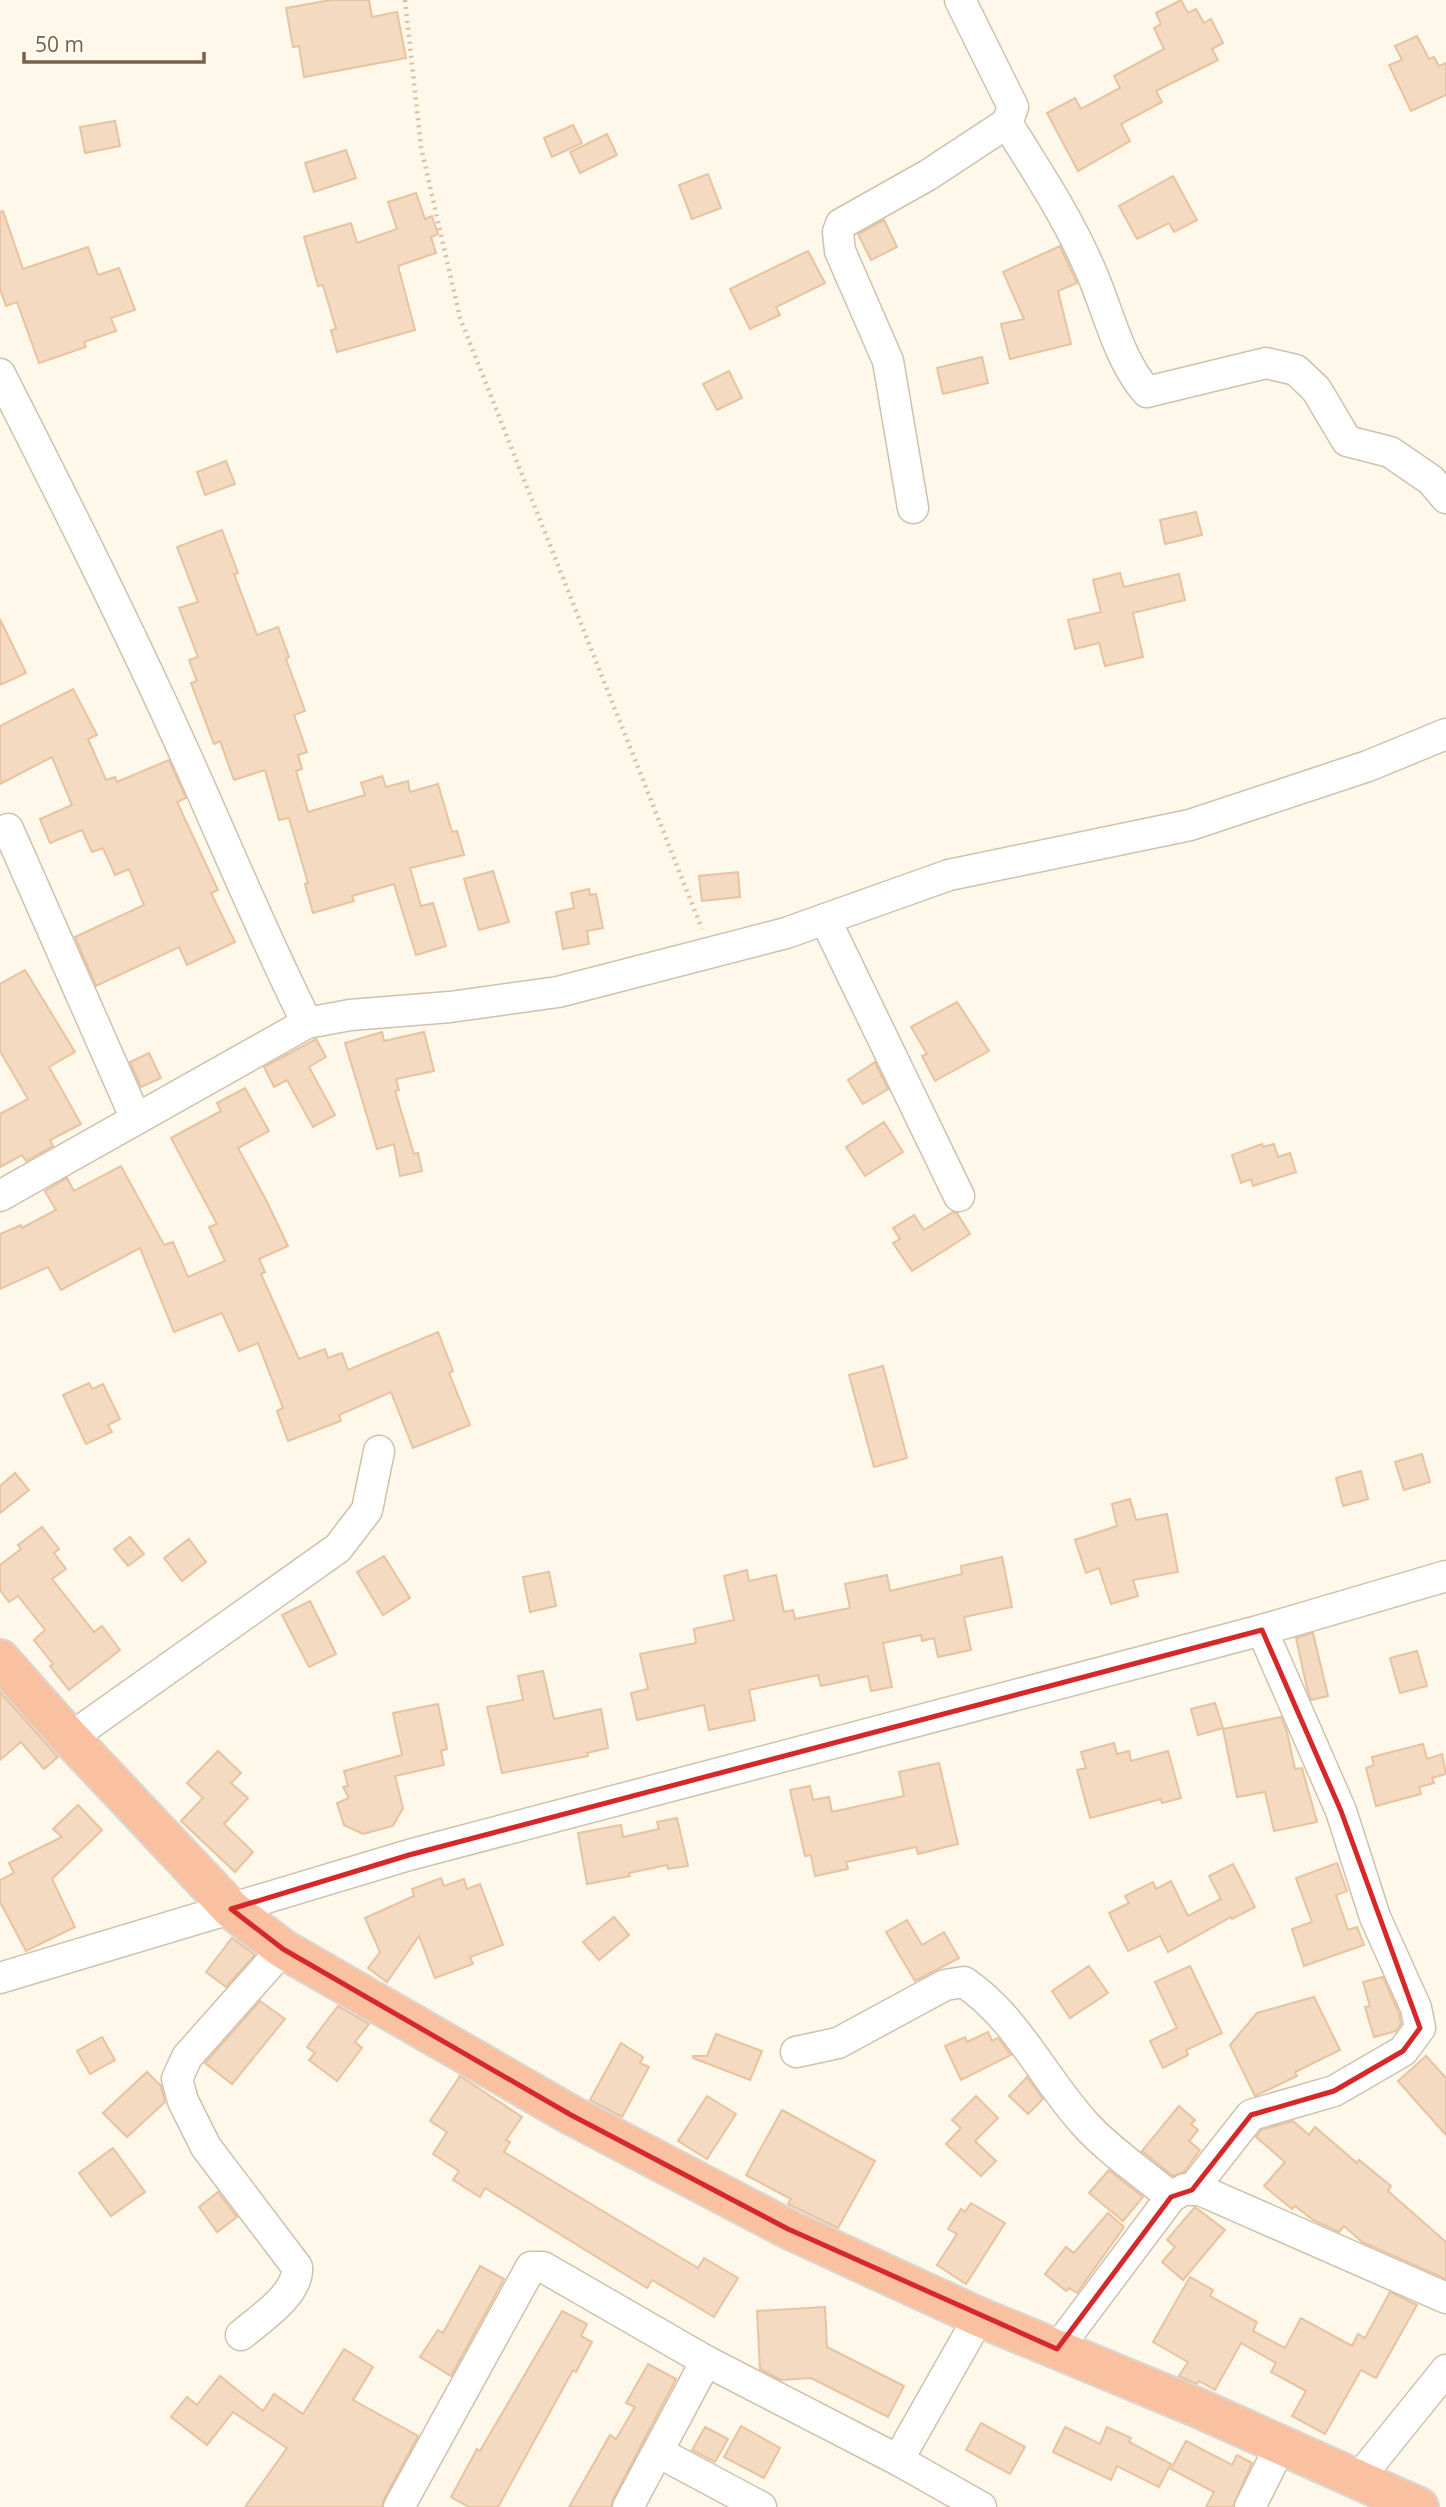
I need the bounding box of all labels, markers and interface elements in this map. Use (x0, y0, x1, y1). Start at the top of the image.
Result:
scale bar (24, 21, 205, 65)
text: 50 m (35, 30, 84, 58)

